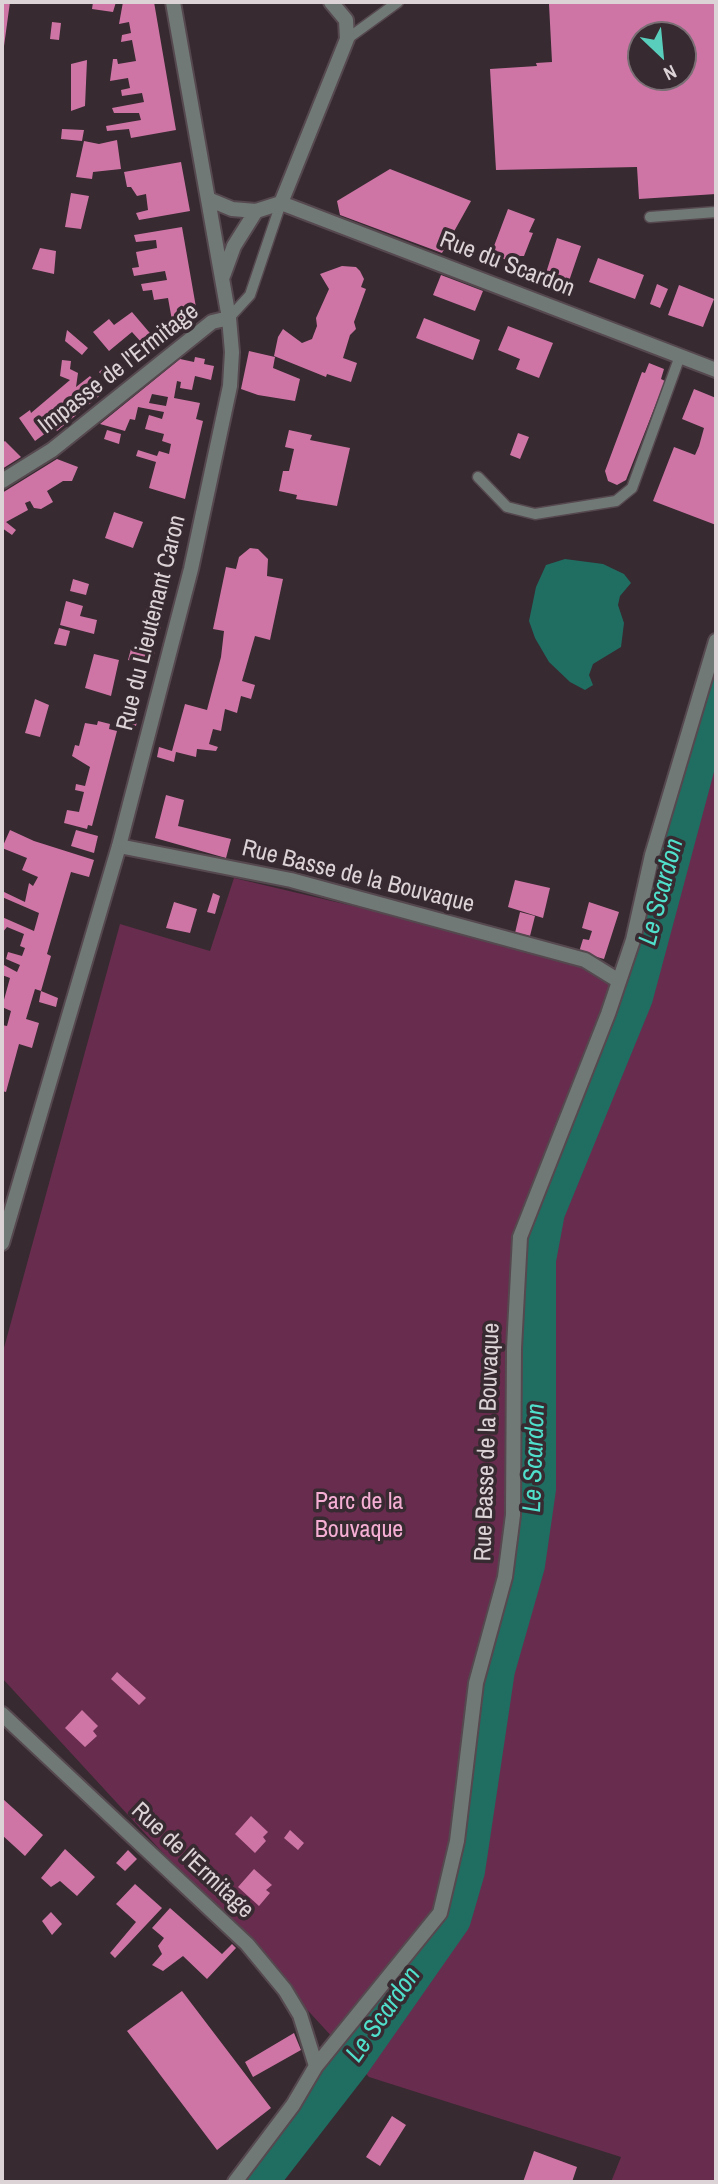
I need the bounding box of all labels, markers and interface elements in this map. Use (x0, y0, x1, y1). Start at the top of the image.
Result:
north arrow (627, 21, 697, 91)
text: N (660, 59, 681, 87)
street label: Rue du Scardon (435, 226, 579, 304)
street label: Impasse de l'Ermitage (33, 298, 205, 440)
street label: Rue du Lieutenant Caron (111, 512, 193, 734)
street label: Rue Basse de la Bouvaque (239, 834, 477, 920)
water label: Le Scardon (633, 835, 691, 949)
street label: Rue Basse de la Bouvaque (469, 1322, 507, 1562)
water label: Le Scardon (518, 1403, 552, 1513)
park label: Parc de la Bouvaque (315, 1489, 403, 1545)
street label: Rue de l'Ermitage (125, 1797, 259, 1925)
water label: Le Scardon (340, 1961, 428, 2069)

